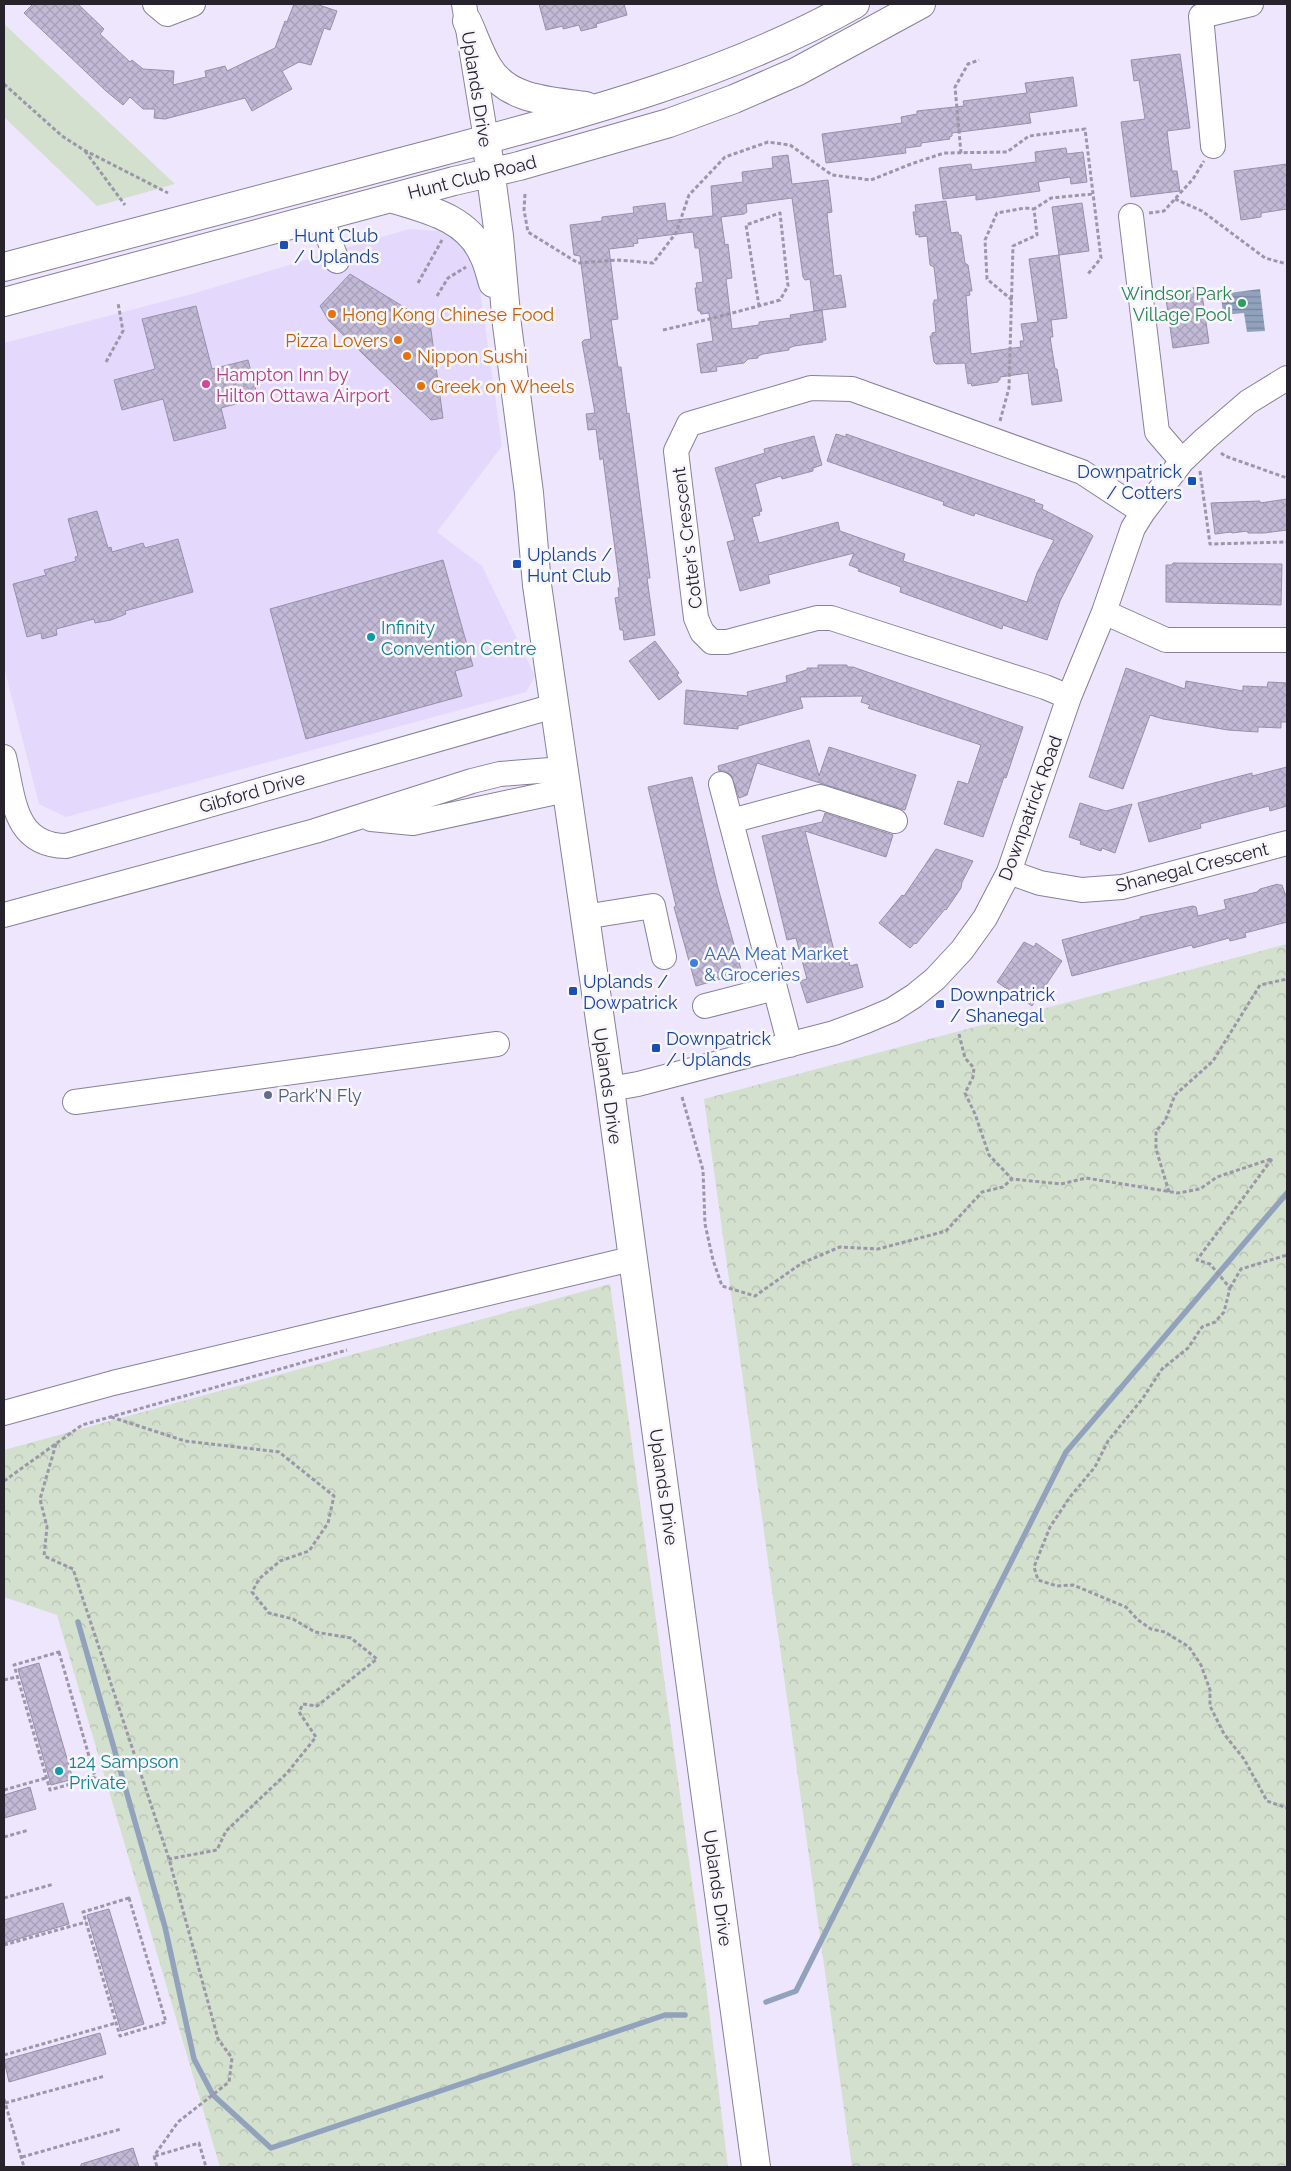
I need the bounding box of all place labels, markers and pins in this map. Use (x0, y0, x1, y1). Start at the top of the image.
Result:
place label: Hunt Club / Uplands (294, 225, 379, 267)
marker: Hunt Club / Uplands (278, 239, 290, 251)
place label: Windsor Park Village Pool (1121, 283, 1232, 325)
marker: Windsor Park Village Pool (1236, 297, 1248, 309)
place label: Hong Kong Chinese Food (342, 304, 554, 325)
marker: Hong Kong Chinese Food (326, 308, 338, 320)
place label: Pizza Lovers (285, 330, 388, 351)
marker: Pizza Lovers (392, 334, 404, 346)
place label: Nippon Sushi (417, 346, 528, 367)
marker: Nippon Sushi (401, 350, 413, 362)
place label: Hampton Inn by Hilton Ottawa Airport (216, 364, 390, 406)
place label: Greek on Wheels (431, 376, 575, 397)
marker: Hampton Inn by Hilton Ottawa Airport (200, 378, 212, 390)
marker: Greek on Wheels (415, 380, 427, 392)
place label: Downpatrick / Cotters (1077, 461, 1182, 503)
marker: Downpatrick / Cotters (1186, 475, 1198, 487)
place label: Uplands / Hunt Club (527, 544, 612, 586)
marker: Uplands / Hunt Club (511, 558, 523, 570)
place label: Infinity Convention Centre (381, 617, 537, 659)
marker: Infinity Convention Centre (365, 631, 377, 643)
place label: AAA Meat Market & Groceries (704, 943, 848, 985)
marker: AAA Meat Market & Groceries (688, 957, 700, 969)
place label: Uplands / Dowpatrick (583, 971, 678, 1013)
place label: Downpatrick / Shanegal (950, 984, 1055, 1026)
marker: Uplands / Dowpatrick (567, 985, 579, 997)
marker: Downpatrick / Shanegal (934, 998, 946, 1010)
place label: Downpatrick / Uplands (666, 1028, 771, 1070)
marker: Downpatrick / Uplands (650, 1042, 662, 1054)
place label: Park'N Fly (278, 1085, 362, 1106)
marker: Park'N Fly (262, 1089, 274, 1101)
place label: 124 Sampson Private (69, 1751, 179, 1793)
marker: 124 Sampson Private (53, 1765, 65, 1777)

